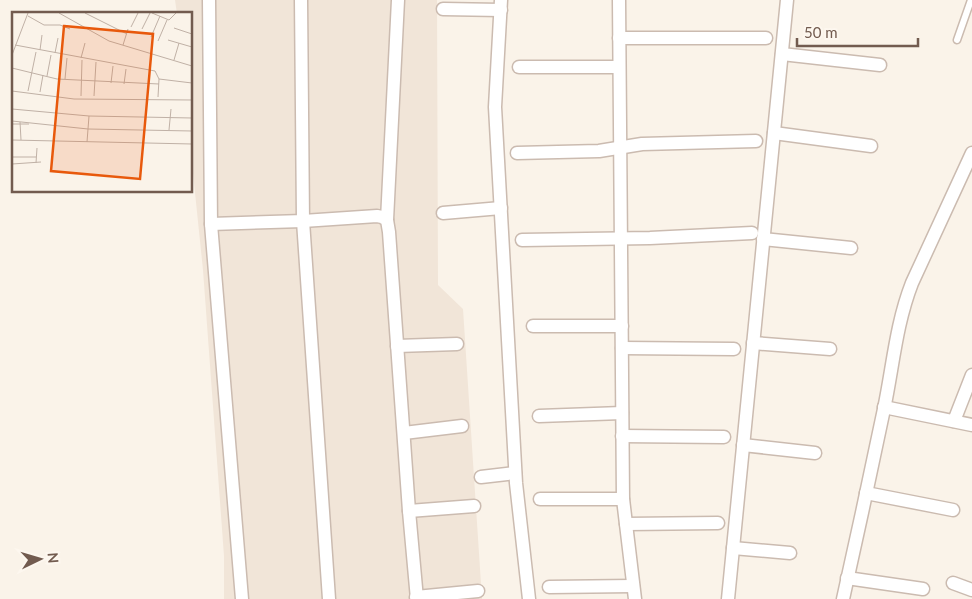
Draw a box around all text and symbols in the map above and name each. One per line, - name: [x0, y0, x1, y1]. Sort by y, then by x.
- inset map: [12, 12, 192, 192]
- scale bar: [797, 15, 918, 47]
- text: 50 m: [804, 23, 838, 41]
- north arrow: [15, 534, 65, 584]
- text: N: [45, 552, 62, 564]

